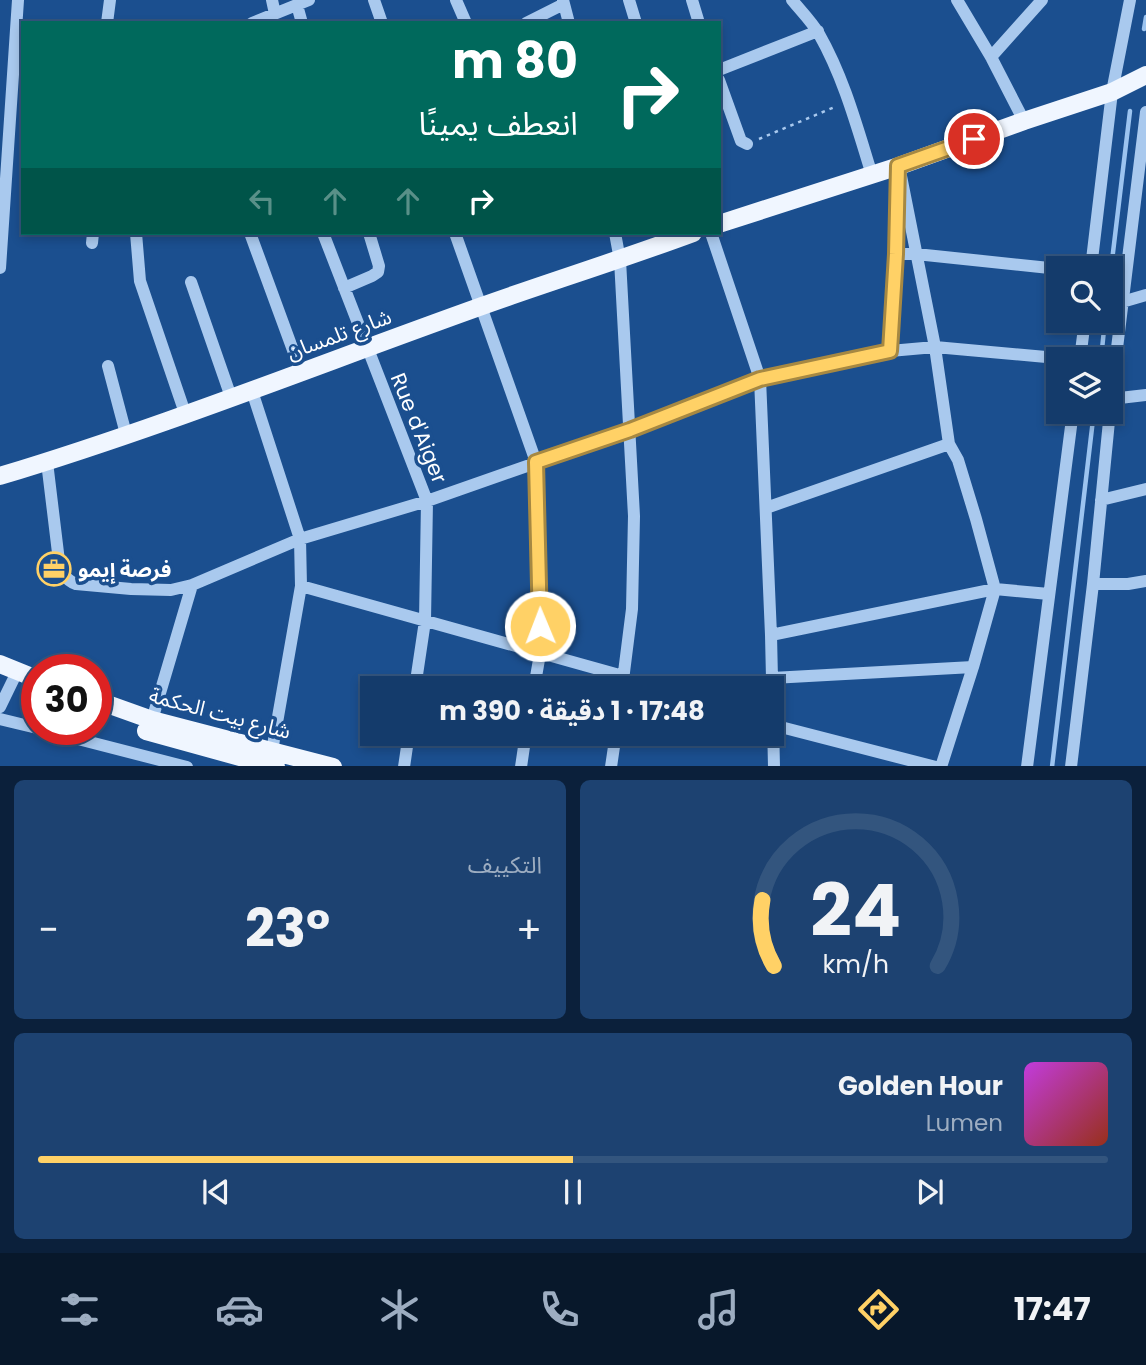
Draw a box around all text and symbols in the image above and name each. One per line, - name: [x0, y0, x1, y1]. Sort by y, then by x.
- text: 80 m: [452, 27, 578, 95]
- icon: right: [602, 49, 693, 140]
- text: انعطف يمينًا: [418, 101, 578, 146]
- pin: [944, 109, 1004, 169]
- icon: arrive: [955, 120, 993, 158]
- icon: left: [243, 182, 281, 220]
- icon: ahead: [316, 182, 354, 220]
- icon: ahead: [389, 182, 427, 220]
- icon: right: [462, 182, 500, 220]
- map controls: [1046, 256, 1123, 424]
- button: search: [1046, 256, 1123, 333]
- street label: شارع تلمسان: [283, 302, 396, 367]
- button: layers: [1046, 347, 1123, 424]
- street label: Rue d'Aiger: [384, 368, 454, 488]
- office icon: فرصة إيمو: [35, 550, 73, 588]
- place label: فرصة إيمو: [78, 555, 171, 584]
- position arrow: [503, 589, 577, 663]
- speed limit sign: 30: [21, 654, 112, 745]
- street label: شارع بيت الحكمة: [146, 680, 294, 747]
- text: 17:48 · 1 دقيقة · 390 m: [439, 693, 705, 729]
- text: التكييف: [468, 849, 542, 881]
- text: 24: [811, 860, 901, 961]
- text: 23°: [245, 892, 330, 965]
- text: −: [38, 903, 59, 956]
- text: +: [516, 903, 542, 956]
- text: km/h: [823, 946, 889, 981]
- text: Golden Hour: [838, 1068, 1003, 1104]
- text: Lumen: [926, 1107, 1003, 1139]
- icon: previous: [197, 1173, 235, 1211]
- icon: pause: [554, 1173, 592, 1211]
- icon: next: [911, 1173, 949, 1211]
- icon: filters: [55, 1285, 104, 1334]
- icon: car: [215, 1285, 264, 1334]
- icon: climate: [375, 1285, 424, 1334]
- icon: phone: [535, 1285, 584, 1334]
- icon: music: [694, 1285, 743, 1334]
- icon: directions: [854, 1285, 903, 1334]
- text: 17:47: [1014, 1286, 1091, 1331]

